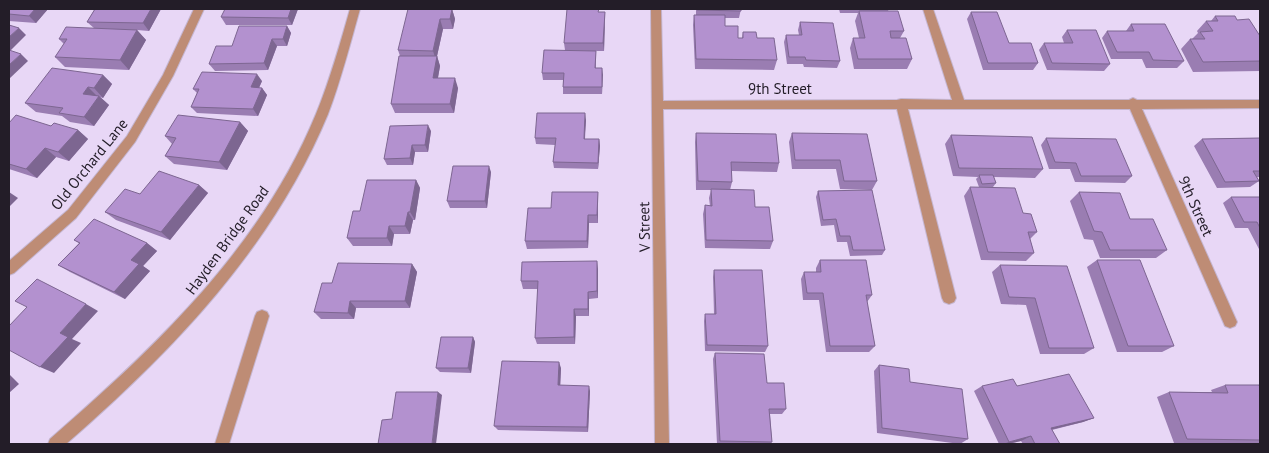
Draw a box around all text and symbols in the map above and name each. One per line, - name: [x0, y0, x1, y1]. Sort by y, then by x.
- street label: 9th Street: [748, 79, 812, 98]
- street label: Old Orchard Lane: [46, 114, 132, 214]
- street label: 9th Street: [1174, 173, 1218, 239]
- street label: Hayden Bridge Road: [181, 182, 273, 298]
- street label: V Street: [634, 202, 654, 253]

